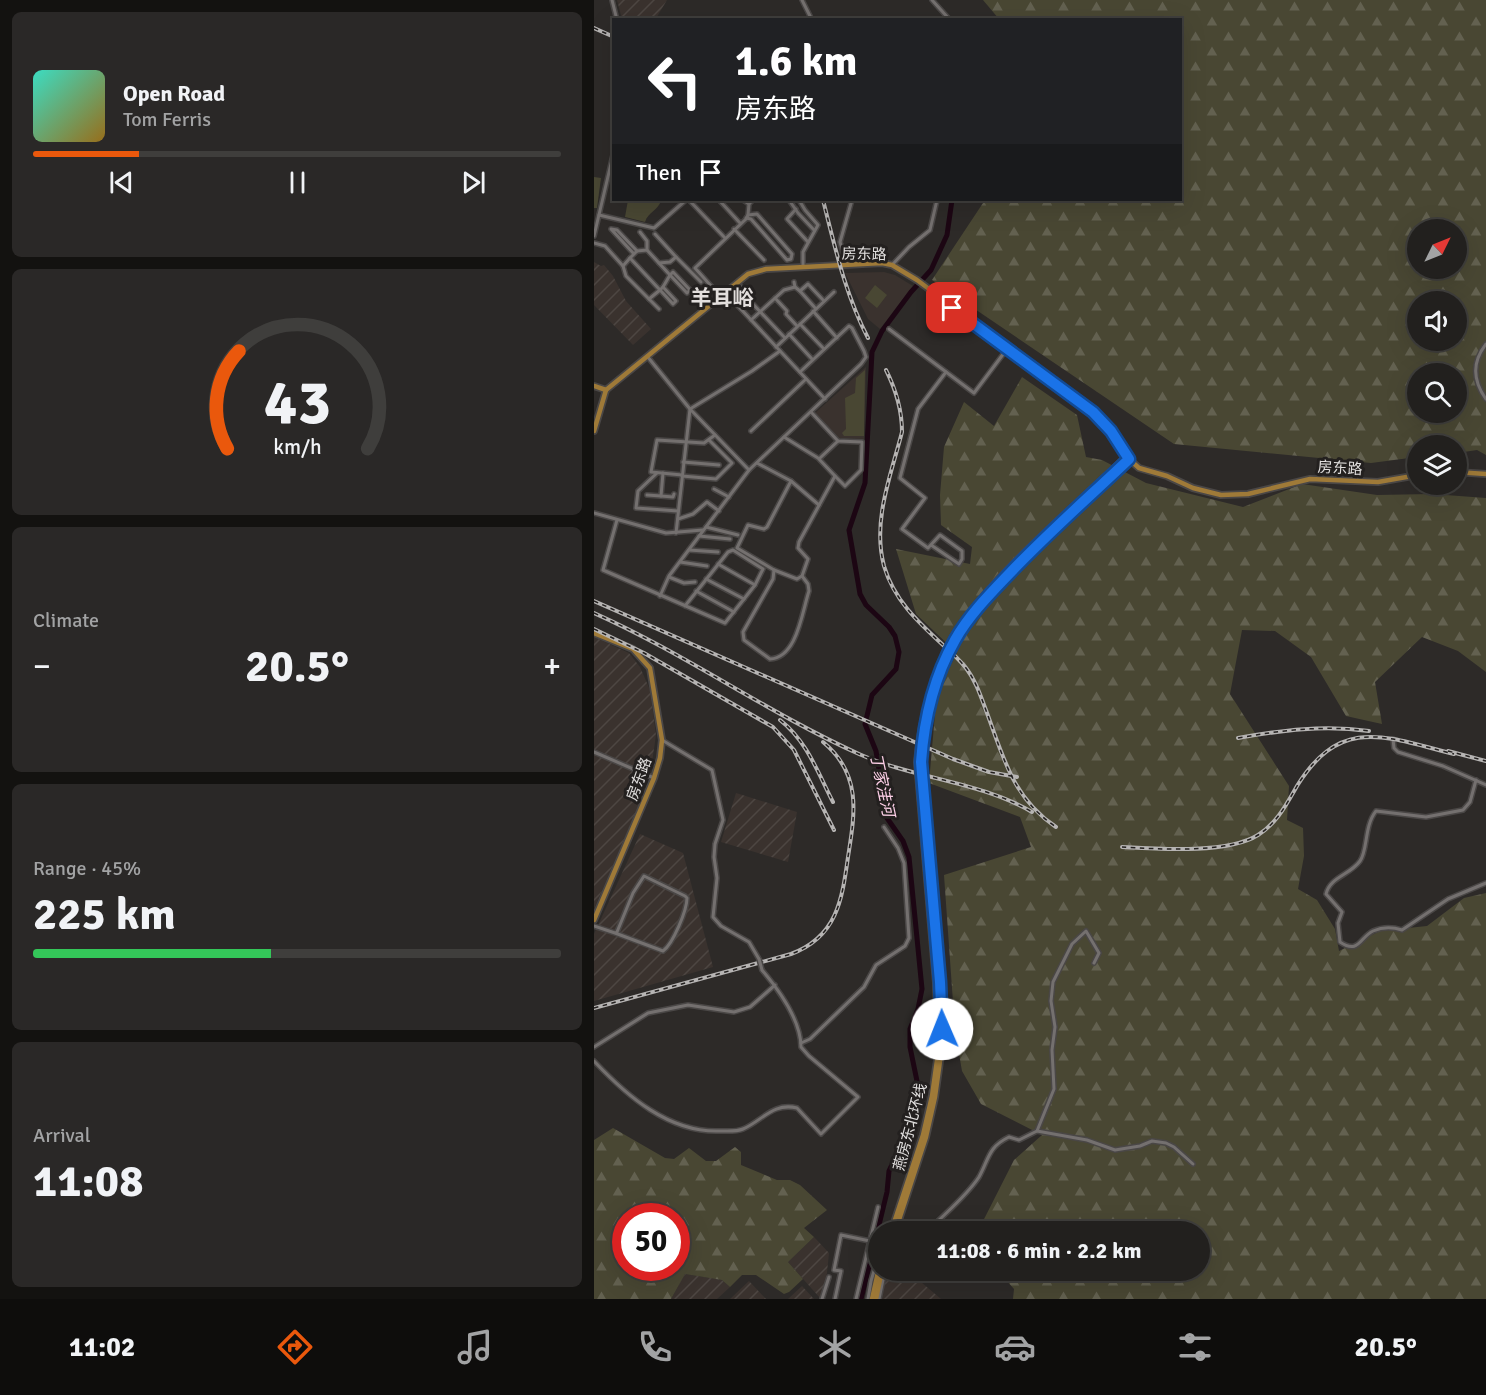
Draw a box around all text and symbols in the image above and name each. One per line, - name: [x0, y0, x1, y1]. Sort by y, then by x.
- text: 1.6 km: [735, 36, 858, 87]
- icon: left: [636, 42, 714, 120]
- text: Open Road: [123, 80, 225, 107]
- text: 房东路: [735, 93, 816, 126]
- text: Tom Ferris: [123, 107, 211, 132]
- icon: arrive: [694, 156, 727, 189]
- text: Then: [636, 159, 682, 186]
- icon: previous: [105, 166, 138, 199]
- icon: pause: [281, 166, 314, 199]
- icon: next: [457, 166, 490, 199]
- north arrow: [1407, 219, 1467, 279]
- map controls: [1407, 219, 1467, 495]
- street label: 房东路: [841, 245, 887, 263]
- pin: [926, 282, 977, 333]
- district label: 羊耳峪: [691, 285, 754, 311]
- icon: arrive: [935, 291, 968, 324]
- button: sound: [1407, 291, 1467, 351]
- button: search: [1407, 363, 1467, 423]
- text: 43: [263, 364, 331, 441]
- text: km/h: [273, 435, 321, 461]
- button: layers: [1407, 435, 1467, 495]
- street label: 房东路: [1317, 458, 1363, 478]
- text: Climate: [33, 608, 99, 633]
- text: 20.5°: [245, 639, 349, 694]
- text: −: [33, 646, 51, 687]
- text: +: [543, 646, 561, 687]
- water label: 丁家洼河: [866, 752, 899, 821]
- street label: 房东路: [623, 755, 655, 803]
- text: Range · 45%: [33, 856, 141, 881]
- text: 225 km: [33, 887, 176, 942]
- position arrow: [910, 997, 974, 1061]
- street label: 燕房东北环线: [890, 1081, 930, 1173]
- text: Arrival: [33, 1123, 91, 1148]
- text: 11:08: [33, 1154, 143, 1209]
- speed limit sign: 50: [612, 1203, 690, 1281]
- text: 11:08 · 6 min · 2.2 km: [936, 1237, 1142, 1264]
- icon: directions: [274, 1326, 316, 1368]
- icon: music: [454, 1326, 496, 1368]
- icon: phone: [634, 1326, 676, 1368]
- icon: climate: [814, 1326, 856, 1368]
- icon: car: [994, 1326, 1036, 1368]
- icon: filters: [1174, 1326, 1216, 1368]
- text: 11:02: [69, 1331, 135, 1364]
- text: 20.5°: [1355, 1331, 1417, 1364]

